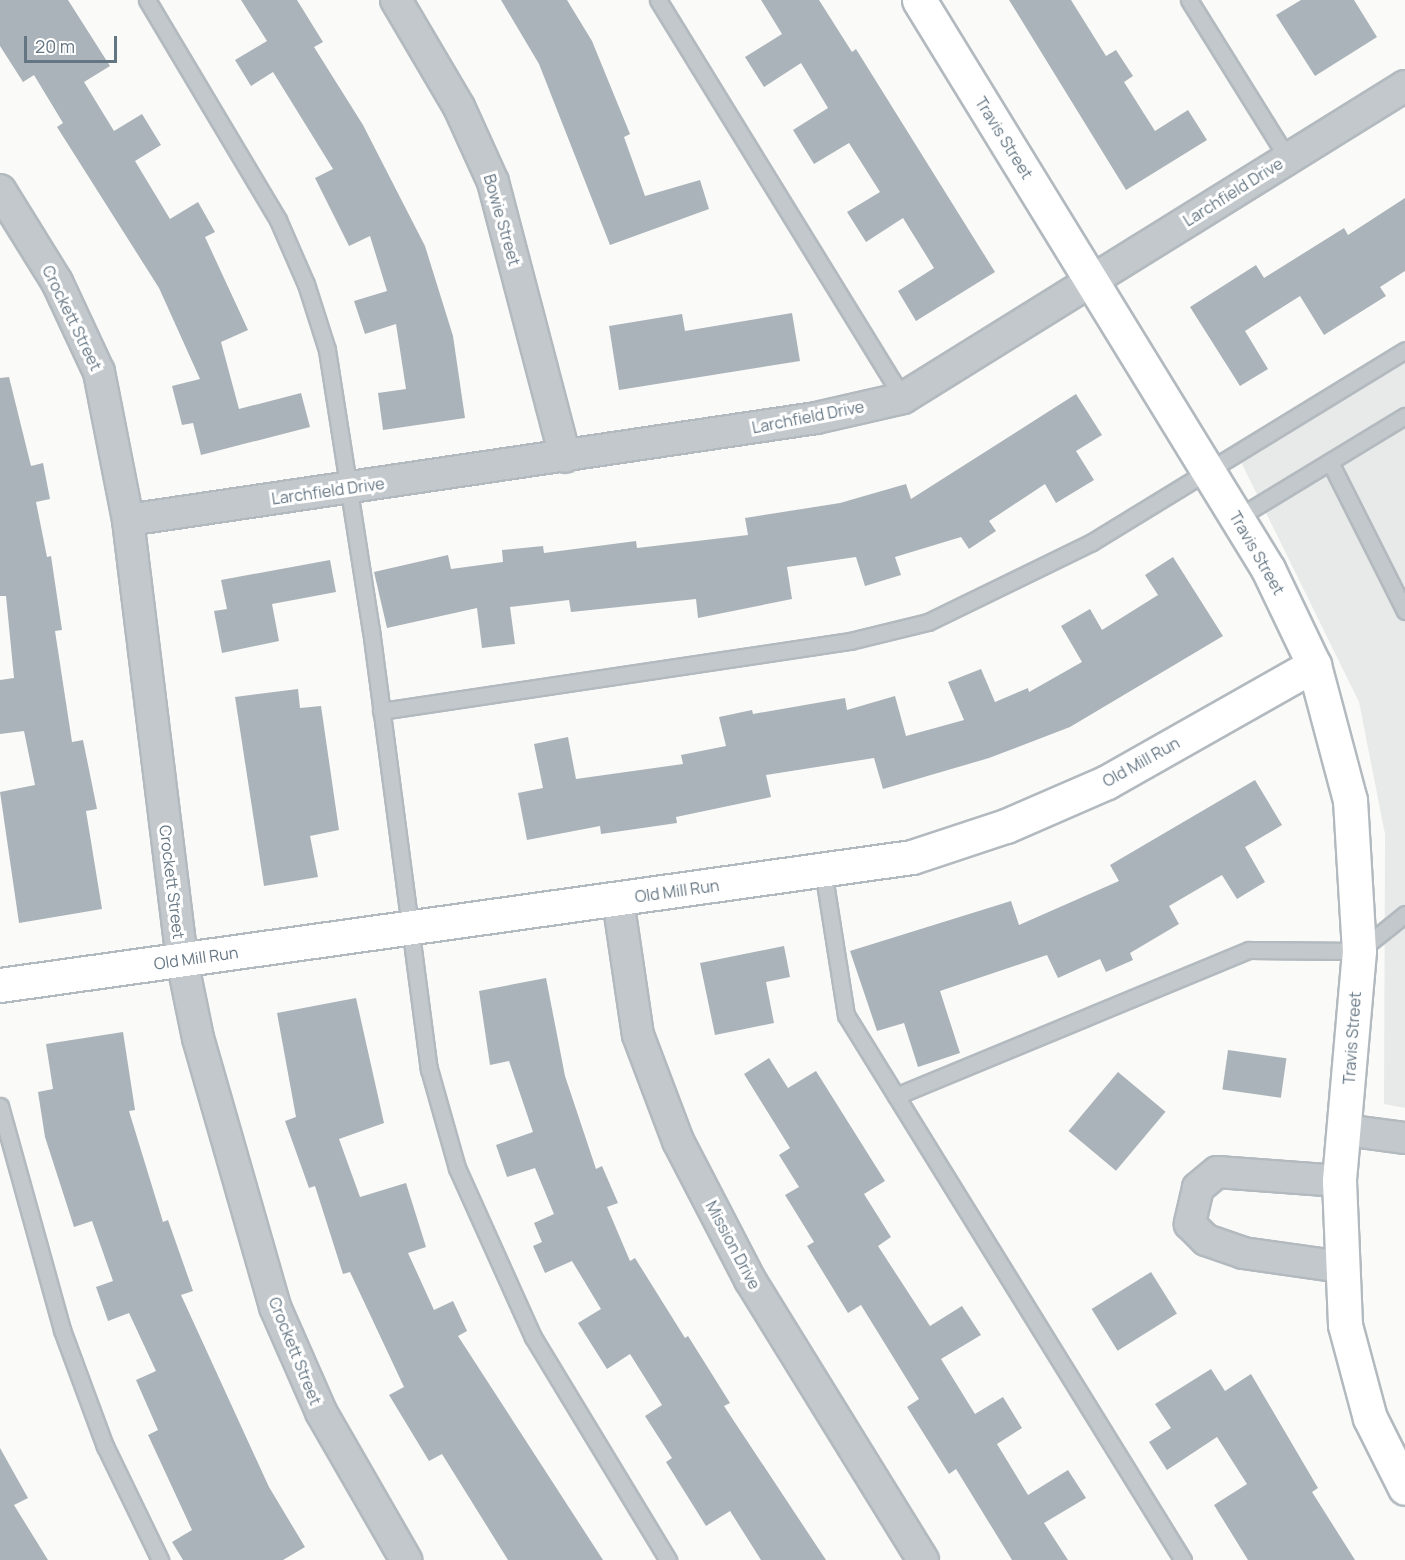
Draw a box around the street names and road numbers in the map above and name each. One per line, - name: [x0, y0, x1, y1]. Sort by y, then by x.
- street label: Travis Street: [971, 93, 1037, 183]
- street label: Larchfield Drive: [1180, 154, 1286, 230]
- street label: Bowie Street: [480, 172, 524, 268]
- street label: Crockett Street: [38, 262, 106, 374]
- street label: Larchfield Drive: [750, 397, 866, 437]
- street label: Larchfield Drive: [270, 474, 386, 508]
- street label: Travis Street: [1225, 508, 1289, 598]
- street label: Old Mill Run: [1099, 733, 1183, 791]
- street label: Crockett Street: [155, 824, 189, 940]
- street label: Old Mill Run: [634, 876, 720, 906]
- street label: Old Mill Run: [153, 943, 239, 973]
- street label: Travis Street: [1339, 991, 1365, 1085]
- street label: Mission Drive: [702, 1198, 764, 1292]
- street label: Crockett Street: [265, 1294, 325, 1408]

